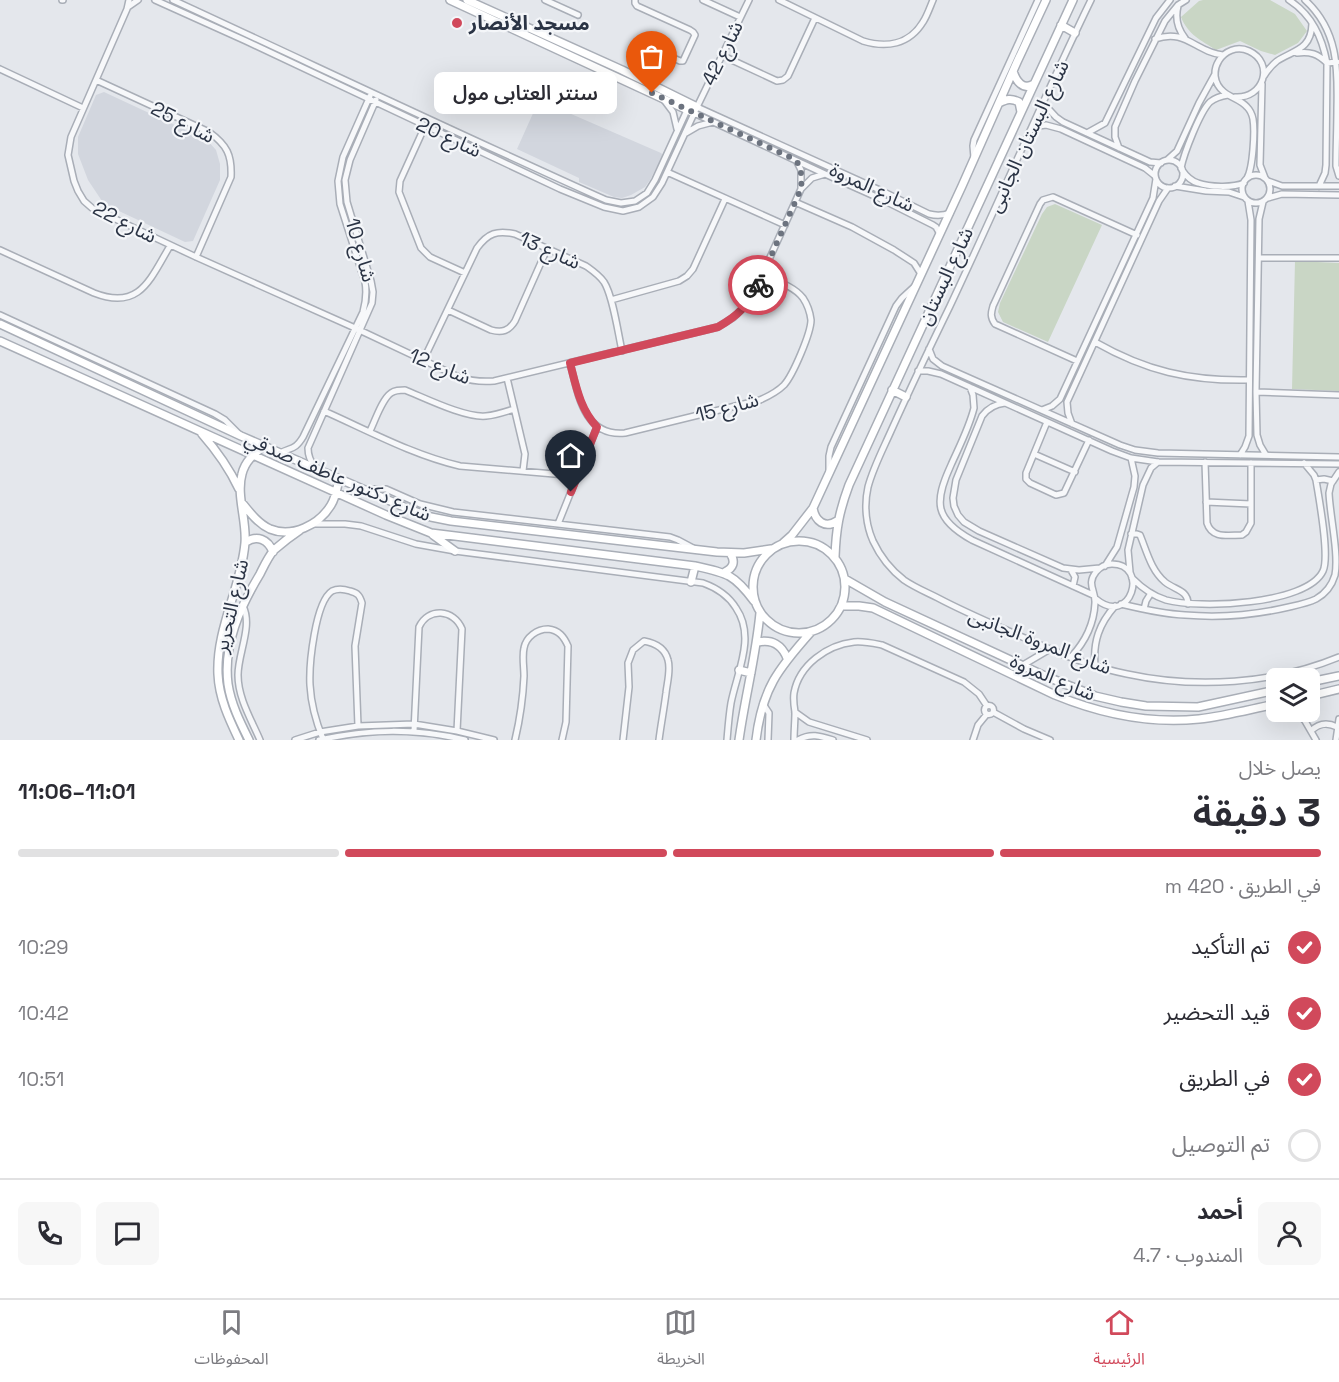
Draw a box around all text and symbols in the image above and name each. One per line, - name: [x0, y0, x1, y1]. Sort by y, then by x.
- place label: مسجد الأنصار: [468, 10, 590, 36]
- marker: مسجد الأنصار: [450, 16, 464, 30]
- street label: شارع 42: [695, 16, 751, 90]
- pin: [626, 31, 677, 93]
- icon: bag: [635, 40, 668, 73]
- street label: شارع البستان الجانبى: [981, 55, 1077, 217]
- callout: سنتر العتابى مول: [433, 72, 616, 114]
- text: سنتر العتابى مول: [453, 80, 598, 106]
- street label: شارع 25: [146, 95, 219, 151]
- street label: شارع 20: [411, 111, 486, 165]
- street label: شارع المروة: [825, 156, 919, 220]
- street label: شارع 22: [88, 195, 161, 251]
- street label: شارع 10: [338, 215, 382, 286]
- street label: شارع البستان: [911, 223, 981, 330]
- street label: شارع 13: [514, 225, 585, 277]
- courier: [728, 255, 788, 315]
- icon: bike: [742, 269, 775, 302]
- street label: شارع 12: [404, 342, 475, 392]
- street label: شارع 15: [692, 386, 762, 430]
- street label: شارع دكتور عاطف صدقي: [240, 425, 435, 530]
- pin: [545, 430, 596, 492]
- icon: home: [554, 439, 587, 472]
- street label: شارع التحرير: [207, 557, 256, 657]
- street label: شارع المروة الجانبى: [965, 603, 1115, 679]
- street label: شارع المروة: [1007, 648, 1099, 706]
- map controls: [1266, 668, 1320, 722]
- button: layers: [1266, 668, 1320, 722]
- text: يصل خلال: [1239, 755, 1321, 781]
- text: 11:01–11:06: [18, 777, 136, 805]
- text: 3 دقيقة: [1193, 788, 1321, 837]
- text: في الطريق · 420 m: [1165, 873, 1321, 899]
- icon: check: [1288, 931, 1321, 964]
- text: تم التأكيد: [1191, 932, 1270, 960]
- text: 10:29: [18, 934, 69, 960]
- icon: check: [1288, 997, 1321, 1030]
- text: قيد التحضير: [1164, 998, 1270, 1026]
- text: 10:42: [18, 1000, 69, 1026]
- icon: check: [1288, 1063, 1321, 1096]
- text: في الطريق: [1179, 1064, 1270, 1092]
- text: 10:51: [18, 1066, 64, 1092]
- text: تم التوصيل: [1172, 1130, 1270, 1158]
- text: أحمد: [1197, 1197, 1243, 1225]
- button: phone: [18, 1202, 81, 1265]
- button: chat: [96, 1202, 159, 1265]
- button: person: [1258, 1202, 1321, 1265]
- text: المندوب · 4.7: [1133, 1242, 1243, 1268]
- tab: المحفوظات: [194, 1306, 269, 1376]
- tab: الخريطة: [657, 1306, 705, 1376]
- tab: الرئيسية: [1093, 1306, 1145, 1376]

